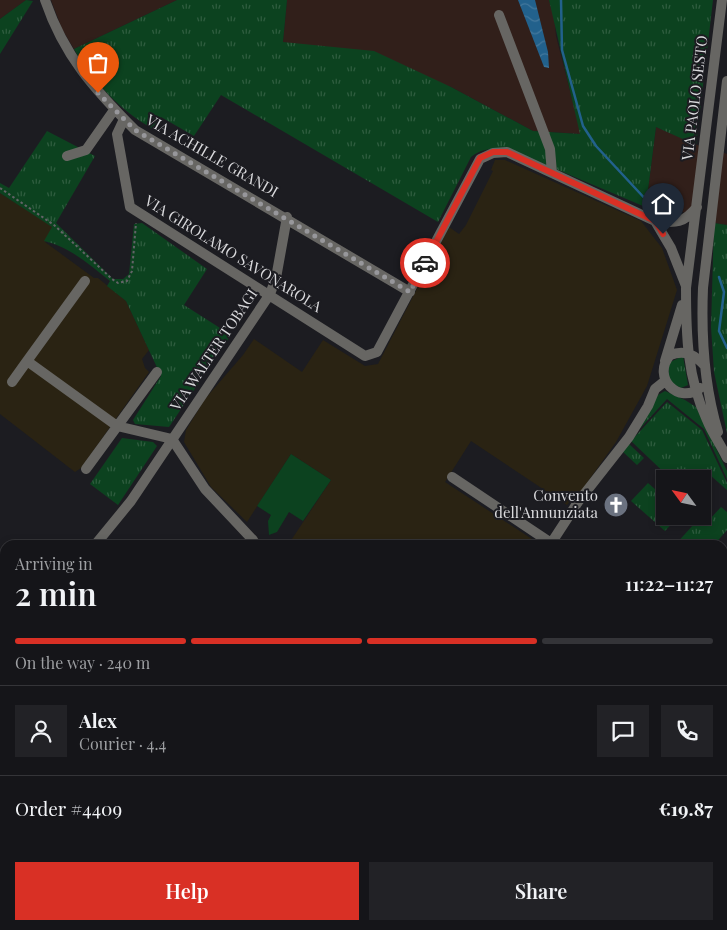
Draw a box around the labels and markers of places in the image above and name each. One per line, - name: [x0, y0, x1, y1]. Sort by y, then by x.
- pin: [77, 42, 119, 93]
- pin: [642, 183, 684, 234]
- place label: Convento dell'Annunziata: [494, 485, 599, 522]
- church icon: Convento dell'Annunziata: [603, 492, 629, 518]

